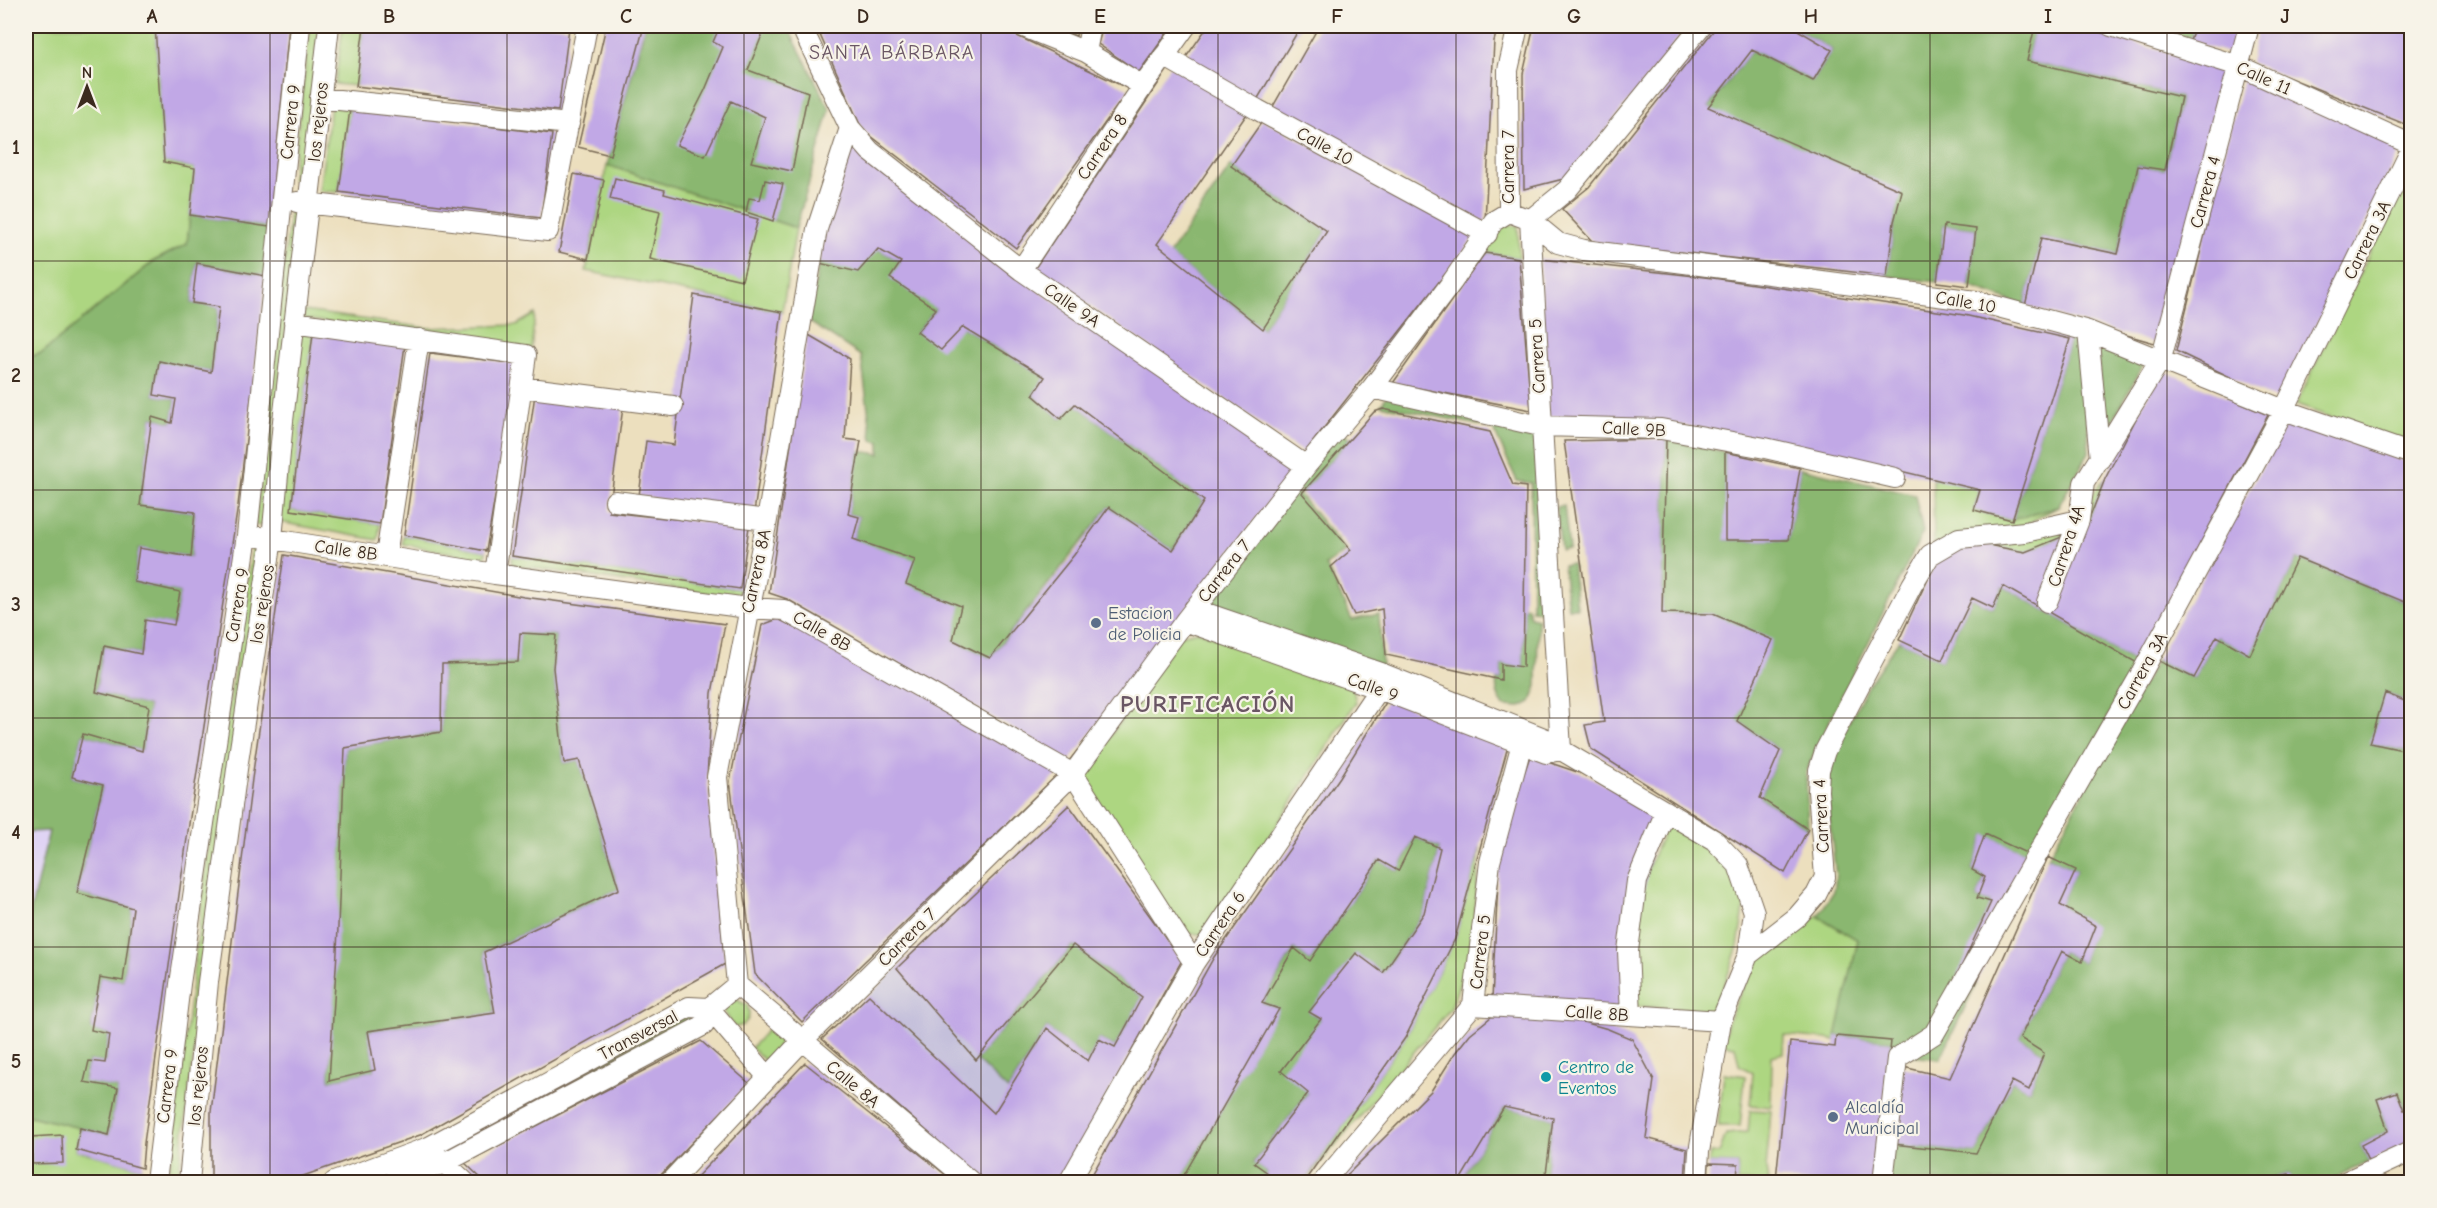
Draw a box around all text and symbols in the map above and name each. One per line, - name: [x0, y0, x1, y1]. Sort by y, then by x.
- text: A: [146, 5, 158, 28]
- text: B: [383, 5, 395, 28]
- text: C: [620, 5, 632, 28]
- text: D: [857, 5, 869, 28]
- text: E: [1094, 5, 1106, 28]
- text: F: [1331, 5, 1343, 28]
- text: G: [1567, 5, 1581, 28]
- text: H: [1804, 5, 1818, 28]
- text: I: [2044, 5, 2052, 28]
- text: J: [2280, 5, 2290, 28]
- district label: SANTA BÁRBARA: [809, 40, 975, 64]
- north arrow: [57, 57, 117, 117]
- street label: Calle 11: [2233, 57, 2294, 100]
- text: N: [82, 64, 92, 82]
- street label: los rejeros: [304, 81, 333, 163]
- street label: Carrera 9: [276, 84, 305, 160]
- street label: Carrera 8: [1073, 110, 1132, 184]
- street label: Calle 10: [1293, 122, 1357, 170]
- street label: Carrera 7: [1498, 130, 1519, 204]
- text: 1: [12, 136, 20, 159]
- street label: Carrera 4: [2186, 154, 2225, 231]
- street label: Carrera 3A: [2339, 197, 2396, 283]
- street label: Calle 9A: [1040, 279, 1104, 332]
- street label: Calle 10: [1934, 287, 1998, 318]
- street label: Carrera 5: [1525, 318, 1550, 394]
- text: 2: [11, 364, 21, 387]
- street label: Calle 9B: [1601, 417, 1666, 442]
- street label: Carrera 4A: [2043, 503, 2090, 590]
- street label: Carrera 8A: [737, 527, 776, 615]
- street label: Carrera 7: [1193, 535, 1256, 607]
- street label: Calle 8B: [313, 536, 379, 565]
- street label: los rejeros: [246, 563, 279, 645]
- street label: Carrera 9: [221, 566, 254, 644]
- text: 3: [11, 593, 21, 616]
- place label: Estacion de Policia: [1108, 603, 1182, 645]
- street label: Calle 8B: [789, 606, 855, 656]
- marker: Estacion de Policia: [1089, 616, 1103, 630]
- street label: Carrera 3A: [2113, 629, 2172, 713]
- street label: Calle 9: [1344, 669, 1401, 706]
- district label: PURIFICACIÓN: [1120, 690, 1296, 718]
- street label: Carrera 4: [1809, 778, 1834, 854]
- text: 4: [11, 821, 21, 844]
- street label: Carrera 6: [1191, 887, 1250, 961]
- street label: Carrera 7: [874, 903, 941, 971]
- street label: Carrera 5: [1465, 913, 1495, 991]
- street label: Calle 8B: [1564, 1001, 1629, 1026]
- street label: Transversal: [595, 1006, 682, 1065]
- street label: los rejeros: [184, 1045, 213, 1127]
- street label: Carrera 9: [153, 1048, 182, 1125]
- text: 5: [11, 1050, 21, 1073]
- street label: Calle 8A: [822, 1056, 884, 1113]
- place label: Centro de Eventos: [1558, 1057, 1634, 1099]
- marker: Centro de Eventos: [1539, 1070, 1553, 1084]
- place label: Alcaldía Municipal: [1845, 1097, 1919, 1139]
- marker: Alcaldía Municipal: [1826, 1110, 1840, 1124]

